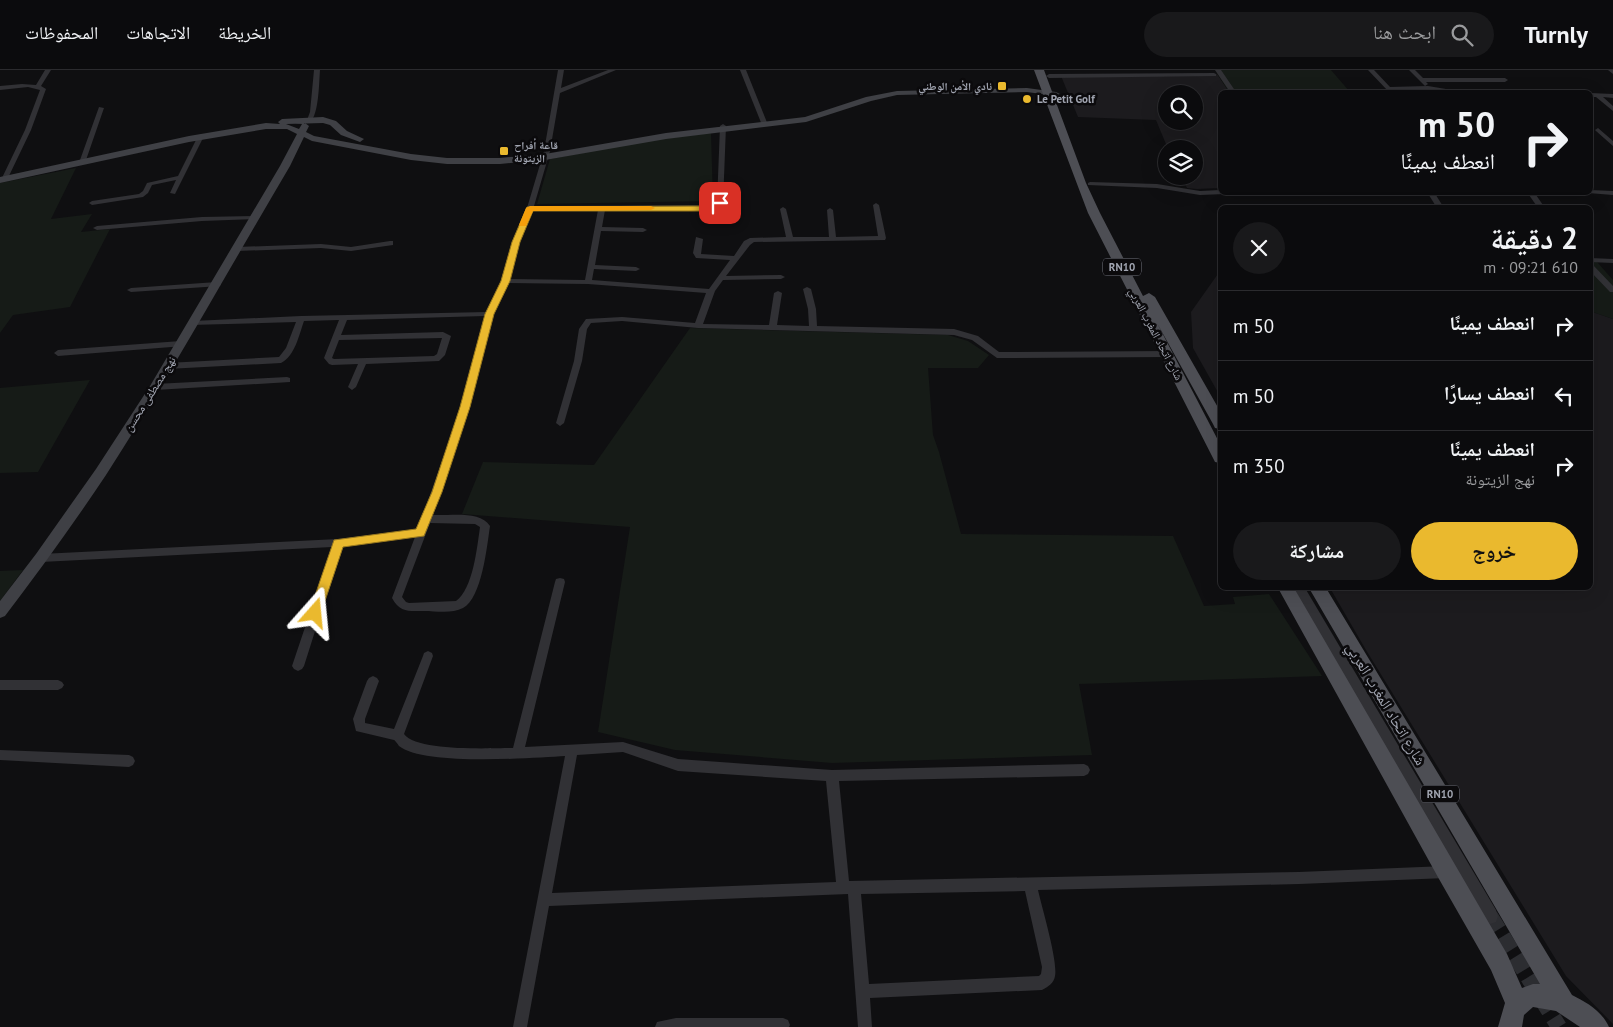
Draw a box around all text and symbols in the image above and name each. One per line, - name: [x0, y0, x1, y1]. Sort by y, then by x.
- search box: [1144, 12, 1494, 57]
- text: Turnly: [1524, 19, 1588, 50]
- text: ابحث هنا: [1373, 20, 1436, 44]
- text: المحفوظات: [25, 21, 98, 44]
- text: الاتجاهات: [126, 21, 190, 44]
- text: الخريطة: [218, 21, 271, 44]
- icon: search: [1448, 21, 1476, 49]
- place label: نادي الأمن الوطني: [918, 79, 992, 95]
- marker: نادي الأمن الوطني: [996, 80, 1008, 92]
- map controls: [1158, 85, 1203, 185]
- button: search: [1158, 85, 1203, 130]
- place label: Le Petit Golf: [1037, 92, 1096, 106]
- marker: Le Petit Golf: [1021, 93, 1033, 105]
- text: 50 m: [1418, 101, 1495, 147]
- icon: right: [1513, 110, 1578, 175]
- place label: قاعة أفراح الزيتونة: [514, 138, 558, 165]
- button: layers: [1158, 140, 1203, 185]
- marker: قاعة أفراح الزيتونة: [498, 145, 510, 157]
- text: انعطف يمينًا: [1400, 147, 1495, 175]
- pin: [699, 182, 741, 224]
- icon: arrive: [706, 189, 734, 217]
- text: 2 دقيقة: [1490, 218, 1578, 257]
- button: close: [1233, 222, 1285, 274]
- text: 610 m · 09:21: [1483, 257, 1578, 277]
- road number: RN10: [1103, 258, 1141, 276]
- street label: شارع اتحاد المغرب العربي: [1124, 286, 1186, 383]
- text: انعطف يمينًا: [1450, 311, 1535, 335]
- icon: right: [1550, 312, 1578, 340]
- text: 50 m: [1233, 314, 1274, 338]
- street label: نهج مصطفى محسن: [120, 353, 179, 434]
- text: انعطف يسارًا: [1444, 381, 1535, 405]
- icon: left: [1550, 382, 1578, 410]
- text: 50 m: [1233, 384, 1274, 408]
- text: انعطف يمينًا: [1450, 437, 1535, 461]
- icon: right: [1550, 452, 1578, 480]
- text: 350 m: [1233, 454, 1285, 478]
- text: نهج الزيتونة: [1466, 469, 1535, 489]
- button: مشاركة: [1233, 522, 1401, 580]
- button: خروج: [1411, 522, 1578, 580]
- position arrow: [288, 586, 340, 638]
- street label: شارع اتحاد المغرب العربي: [1340, 639, 1431, 770]
- road number: RN10: [1421, 786, 1459, 802]

